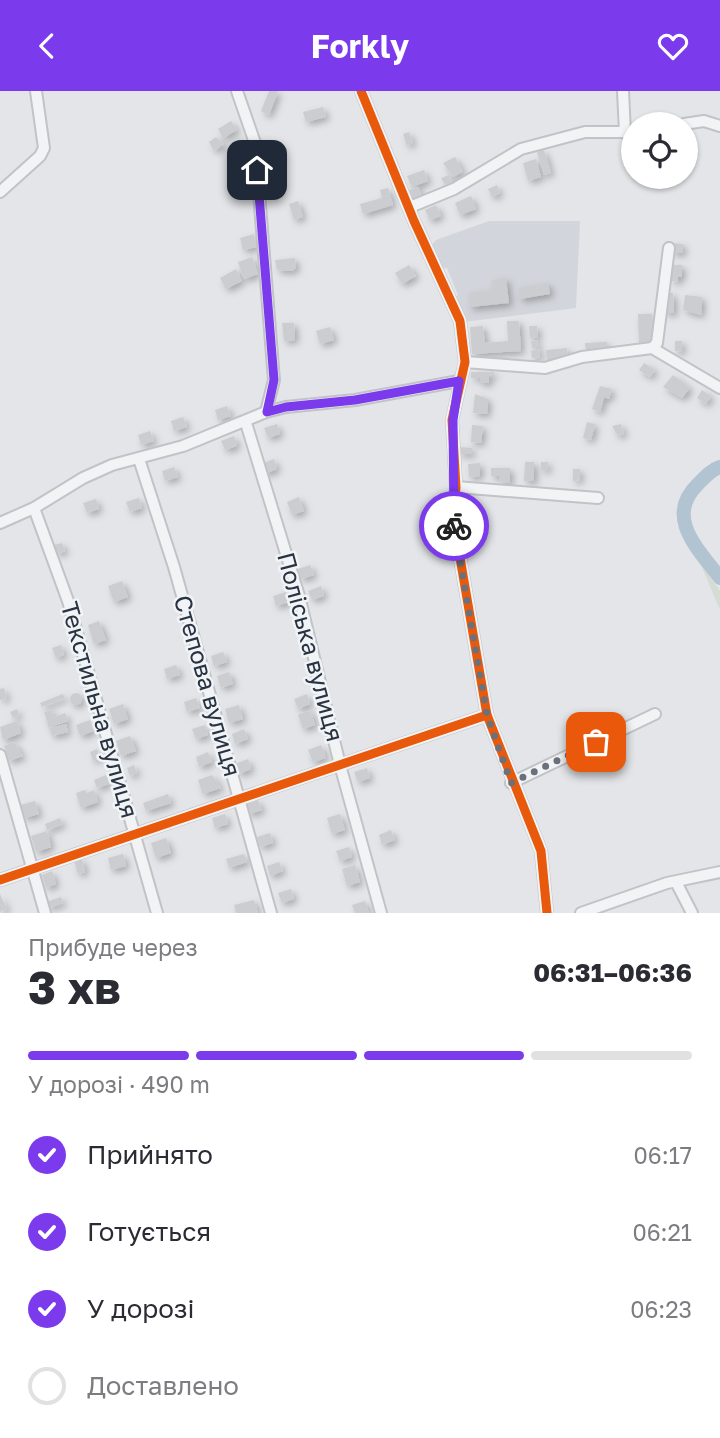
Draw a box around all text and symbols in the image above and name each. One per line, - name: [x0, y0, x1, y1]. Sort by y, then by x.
- icon: back: [28, 27, 66, 65]
- text: Forkly: [311, 27, 409, 65]
- icon: heart: [654, 27, 692, 65]
- map controls: [621, 112, 698, 189]
- button: locate: [621, 112, 698, 189]
- pin: [227, 140, 287, 200]
- icon: home: [238, 151, 276, 189]
- courier: [419, 491, 489, 561]
- icon: bike: [435, 507, 473, 545]
- street label: Поліська вулиця: [272, 549, 351, 745]
- street label: Степова вулиця: [169, 592, 248, 780]
- street label: Текстильна вулиця: [56, 598, 145, 821]
- pin: [566, 712, 626, 772]
- icon: bag: [577, 723, 615, 761]
- text: Прибуде через: [28, 933, 198, 961]
- text: 06:31–06:36: [533, 957, 692, 988]
- text: 3 хв: [28, 959, 121, 1014]
- text: У дорозі · 490 m: [28, 1070, 210, 1098]
- icon: check: [28, 1136, 66, 1174]
- text: Прийнято: [87, 1139, 213, 1170]
- text: 06:17: [634, 1141, 692, 1169]
- icon: check: [28, 1213, 66, 1251]
- text: Готується: [87, 1216, 211, 1247]
- text: 06:21: [632, 1218, 692, 1246]
- icon: check: [28, 1290, 66, 1328]
- text: У дорозі: [87, 1293, 194, 1324]
- text: 06:23: [630, 1295, 692, 1323]
- text: Доставлено: [87, 1370, 239, 1401]

